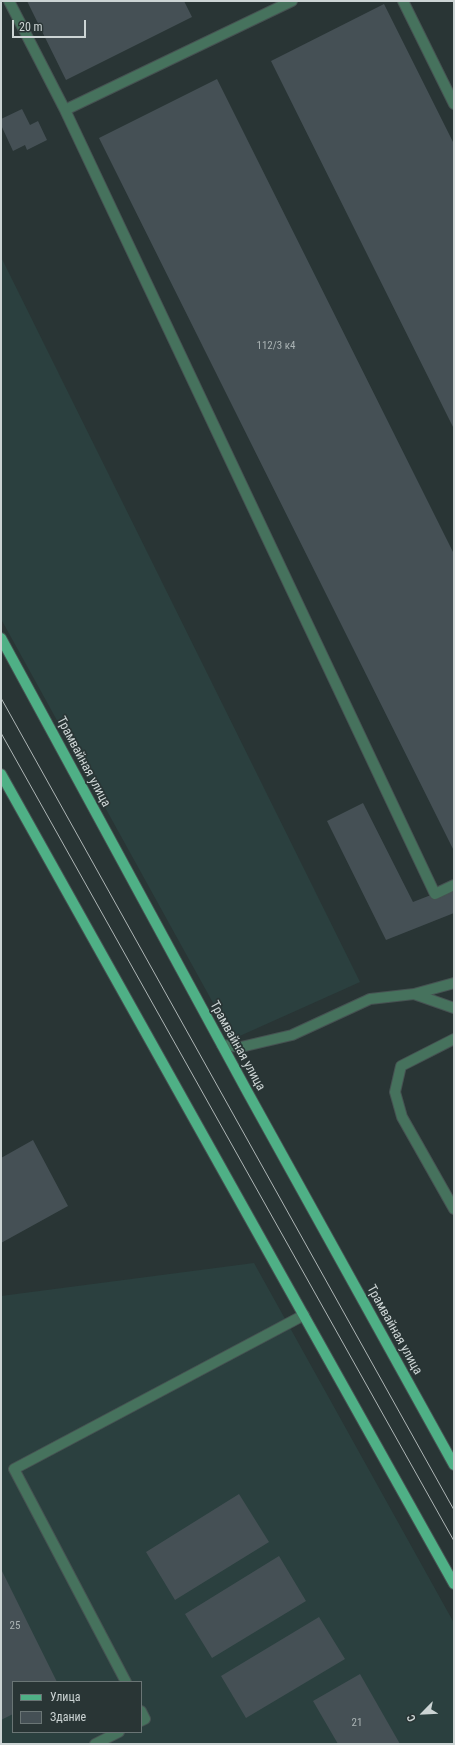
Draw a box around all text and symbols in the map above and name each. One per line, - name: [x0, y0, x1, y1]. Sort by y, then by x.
- scale bar: [14, 12, 88, 38]
- text: 20 m: [19, 20, 43, 34]
- house number: 112/3 к4: [256, 339, 296, 353]
- street label: Трамвайная улица: [53, 714, 113, 810]
- street label: Трамвайная улица: [206, 998, 268, 1094]
- street label: Трамвайная улица: [363, 1282, 425, 1378]
- house number: 25: [10, 1619, 20, 1633]
- legend: [12, 1681, 142, 1733]
- text: Улица: [50, 1690, 80, 1704]
- north arrow: [403, 1693, 443, 1733]
- text: Здание: [50, 1710, 86, 1724]
- text: С: [404, 1713, 419, 1724]
- house number: 21: [352, 1716, 362, 1730]

